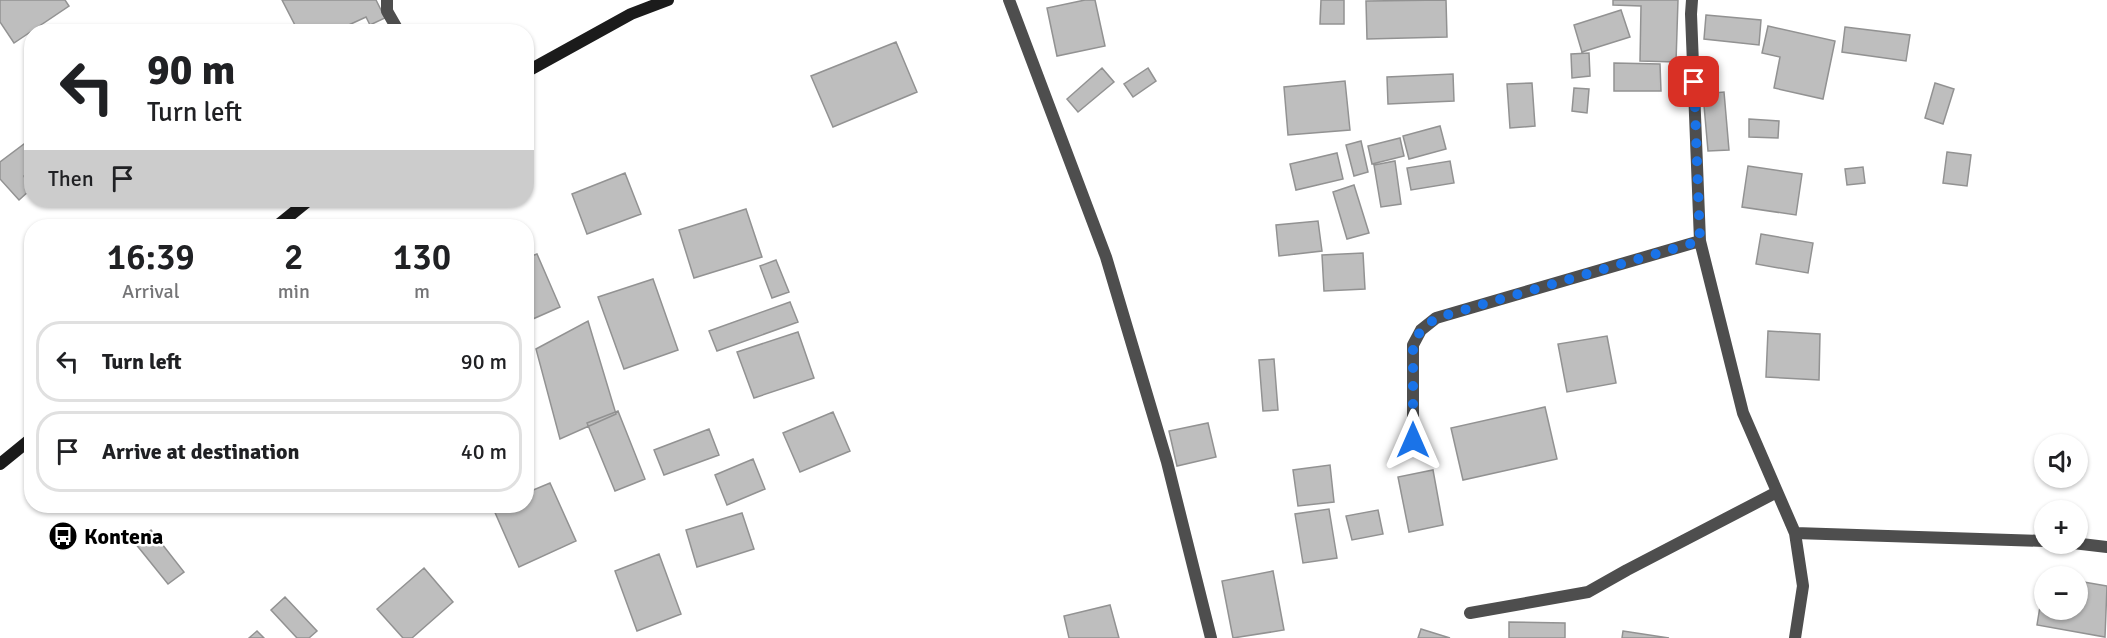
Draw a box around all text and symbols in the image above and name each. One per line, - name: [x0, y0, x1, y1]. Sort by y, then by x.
- text: 90 m: [147, 45, 236, 96]
- icon: left: [48, 48, 126, 126]
- pin: [1668, 56, 1719, 107]
- icon: arrive: [1677, 65, 1710, 98]
- text: Turn left: [147, 96, 242, 129]
- icon: arrive: [106, 162, 139, 195]
- text: Then: [48, 165, 94, 192]
- text: 16:39: [107, 235, 195, 280]
- text: 2: [284, 235, 304, 280]
- text: 130: [393, 235, 451, 280]
- text: Arrival: [122, 279, 180, 304]
- text: min: [278, 279, 310, 304]
- text: m: [414, 279, 430, 304]
- icon: left: [51, 345, 84, 378]
- text: Turn left: [102, 348, 182, 375]
- text: 90 m: [461, 348, 507, 375]
- position arrow: [1381, 408, 1445, 472]
- map controls: [2034, 434, 2088, 620]
- button: sound: [2034, 434, 2088, 488]
- icon: arrive: [51, 435, 84, 468]
- text: Arrive at destination: [102, 438, 299, 465]
- text: 40 m: [461, 438, 507, 465]
- button: +: [2034, 500, 2088, 554]
- bus stop icon: Kontena: [47, 520, 79, 552]
- place label: Kontena: [84, 523, 163, 550]
- button: −: [2034, 566, 2088, 620]

